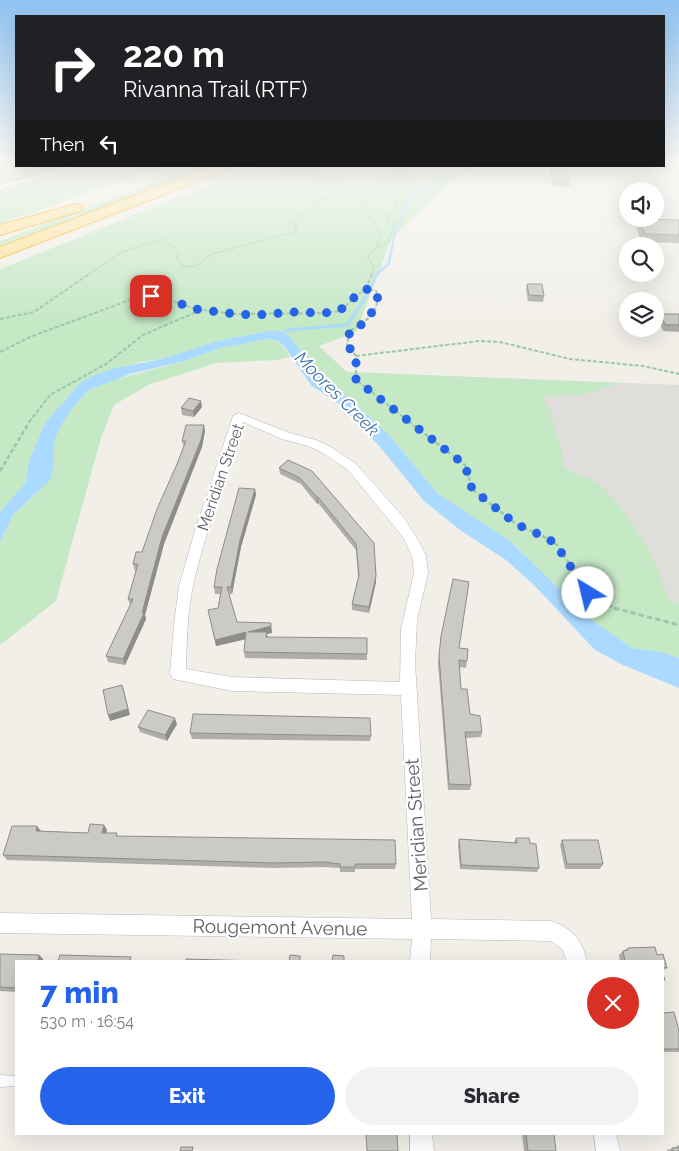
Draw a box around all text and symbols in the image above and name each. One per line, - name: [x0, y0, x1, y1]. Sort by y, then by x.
- text: 220 m: [123, 34, 225, 75]
- icon: right: [40, 35, 105, 100]
- text: Rivanna Trail (RTF): [123, 76, 307, 102]
- icon: left: [95, 130, 123, 158]
- text: Then: [40, 133, 85, 155]
- map controls: [619, 182, 664, 337]
- button: sound: [619, 182, 664, 227]
- button: search: [619, 237, 664, 282]
- pin: [130, 275, 172, 317]
- icon: arrive: [137, 282, 165, 310]
- button: layers: [619, 292, 664, 337]
- water label: Moores Creek: [291, 347, 384, 440]
- street label: Meridian Street: [193, 420, 248, 533]
- position arrow: [561, 566, 613, 618]
- street label: Meridian Street: [400, 757, 432, 892]
- street label: Rougemont Avenue: [193, 914, 367, 940]
- text: 7 min: [40, 975, 119, 1010]
- button: close: [587, 977, 639, 1029]
- text: 530 m · 16:54: [40, 1012, 134, 1031]
- button: Exit: [40, 1067, 335, 1125]
- button: Share: [345, 1067, 639, 1125]

